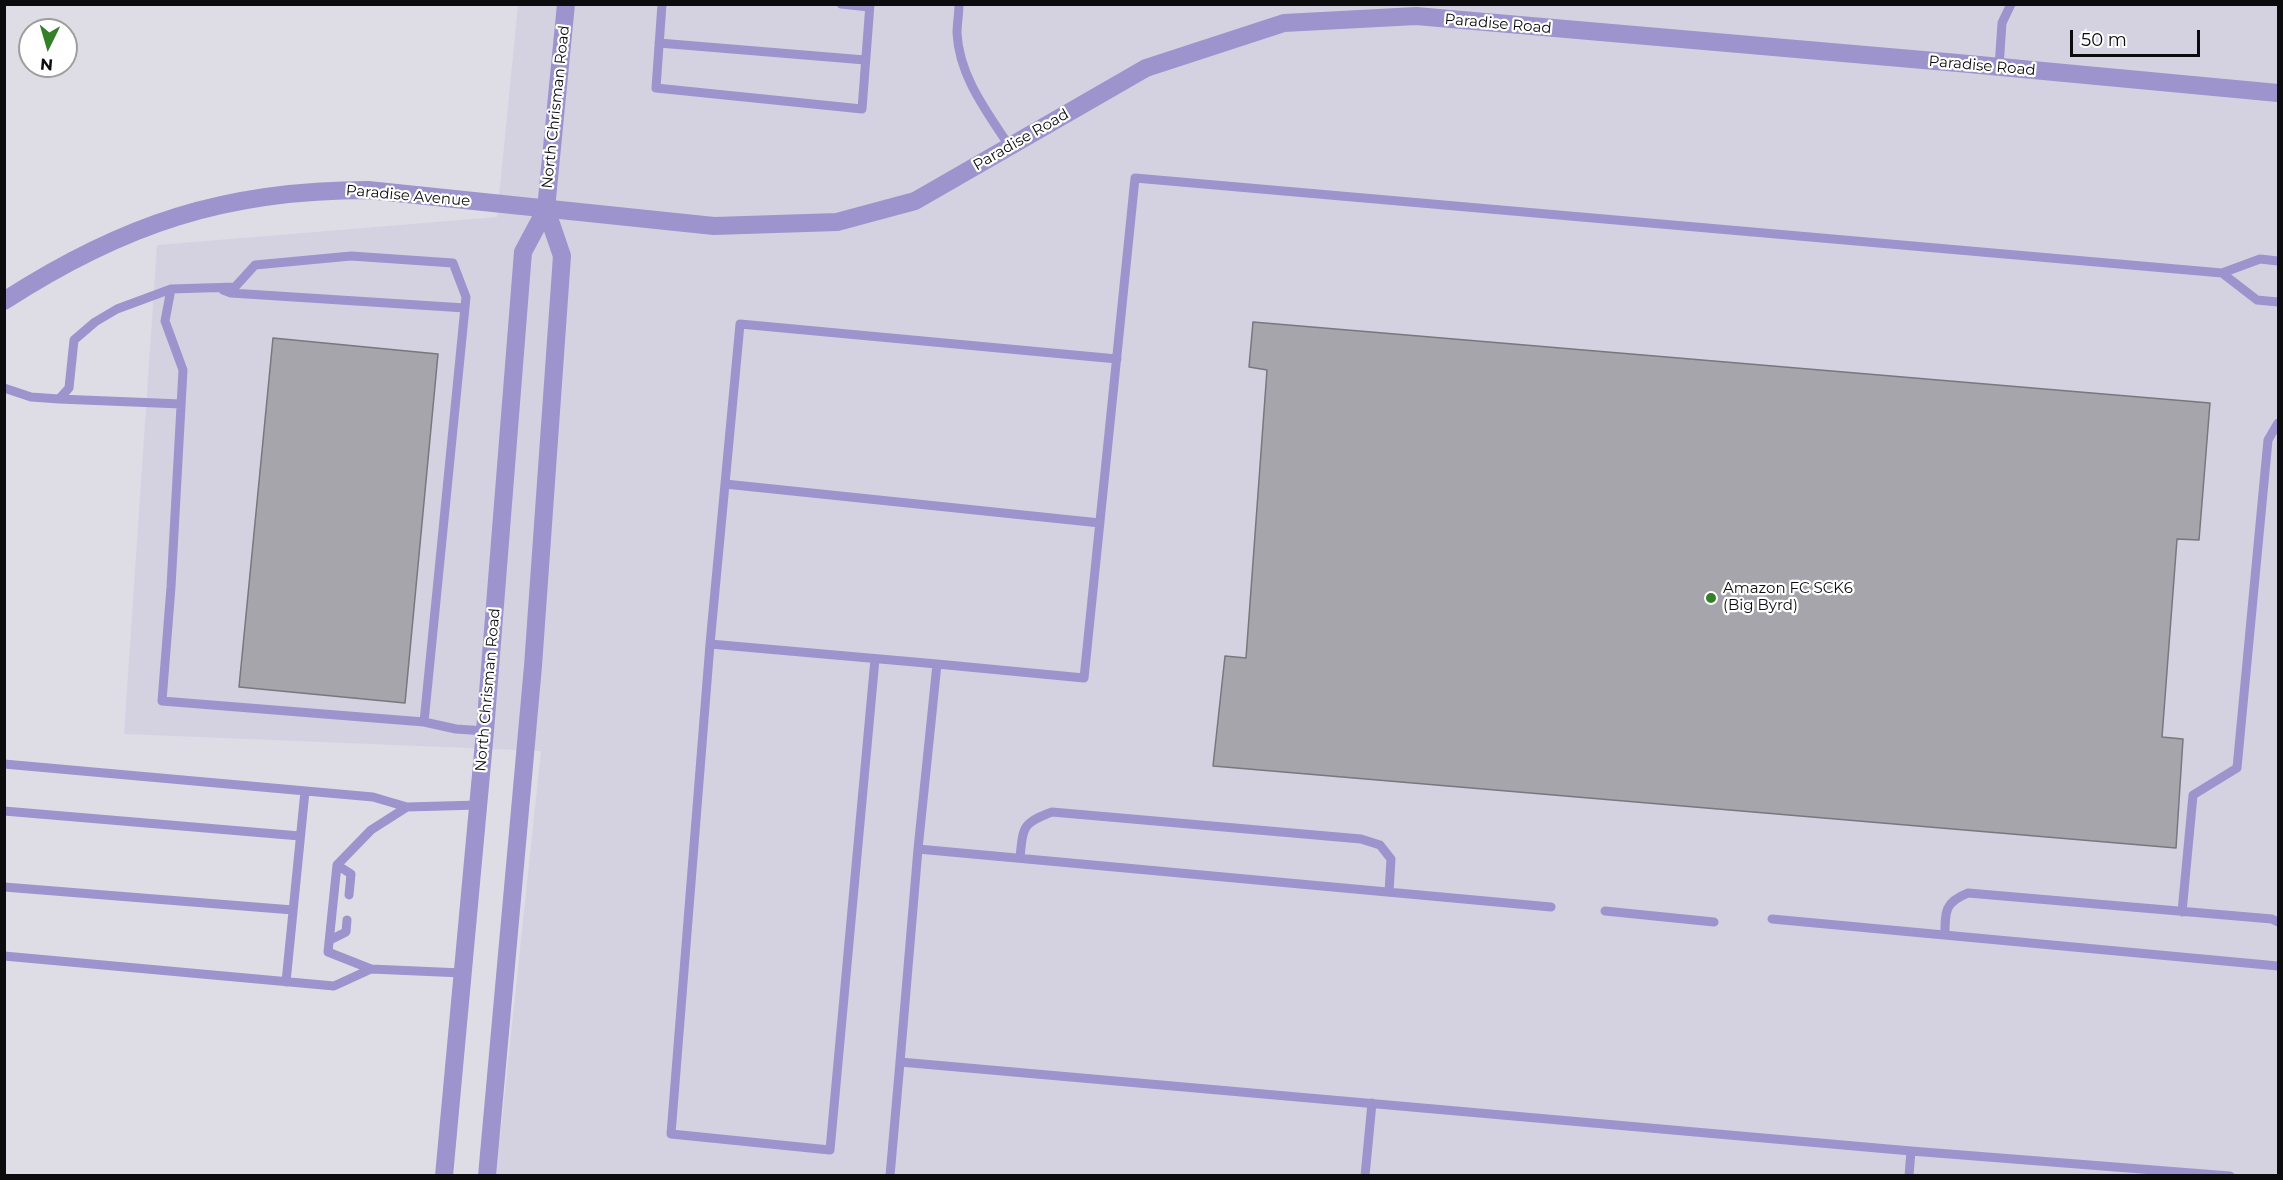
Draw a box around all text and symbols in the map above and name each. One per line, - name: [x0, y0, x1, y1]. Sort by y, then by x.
- street label: Paradise Road: [1444, 10, 1552, 38]
- north arrow: [18, 18, 78, 78]
- scale bar: [2073, 18, 2204, 56]
- street label: North Chrisman Road: [538, 24, 574, 190]
- text: 50 m: [2081, 29, 2127, 51]
- street label: Paradise Road: [1928, 52, 2036, 80]
- text: N: [39, 54, 54, 74]
- street label: Paradise Road: [970, 105, 1072, 175]
- street label: Paradise Avenue: [345, 182, 471, 210]
- place label: Amazon FC SCK6 (Big Byrd): [1723, 580, 1853, 615]
- marker: Amazon FC SCK6 (Big Byrd): [1704, 591, 1718, 605]
- street label: North Chrisman Road: [472, 607, 504, 773]

